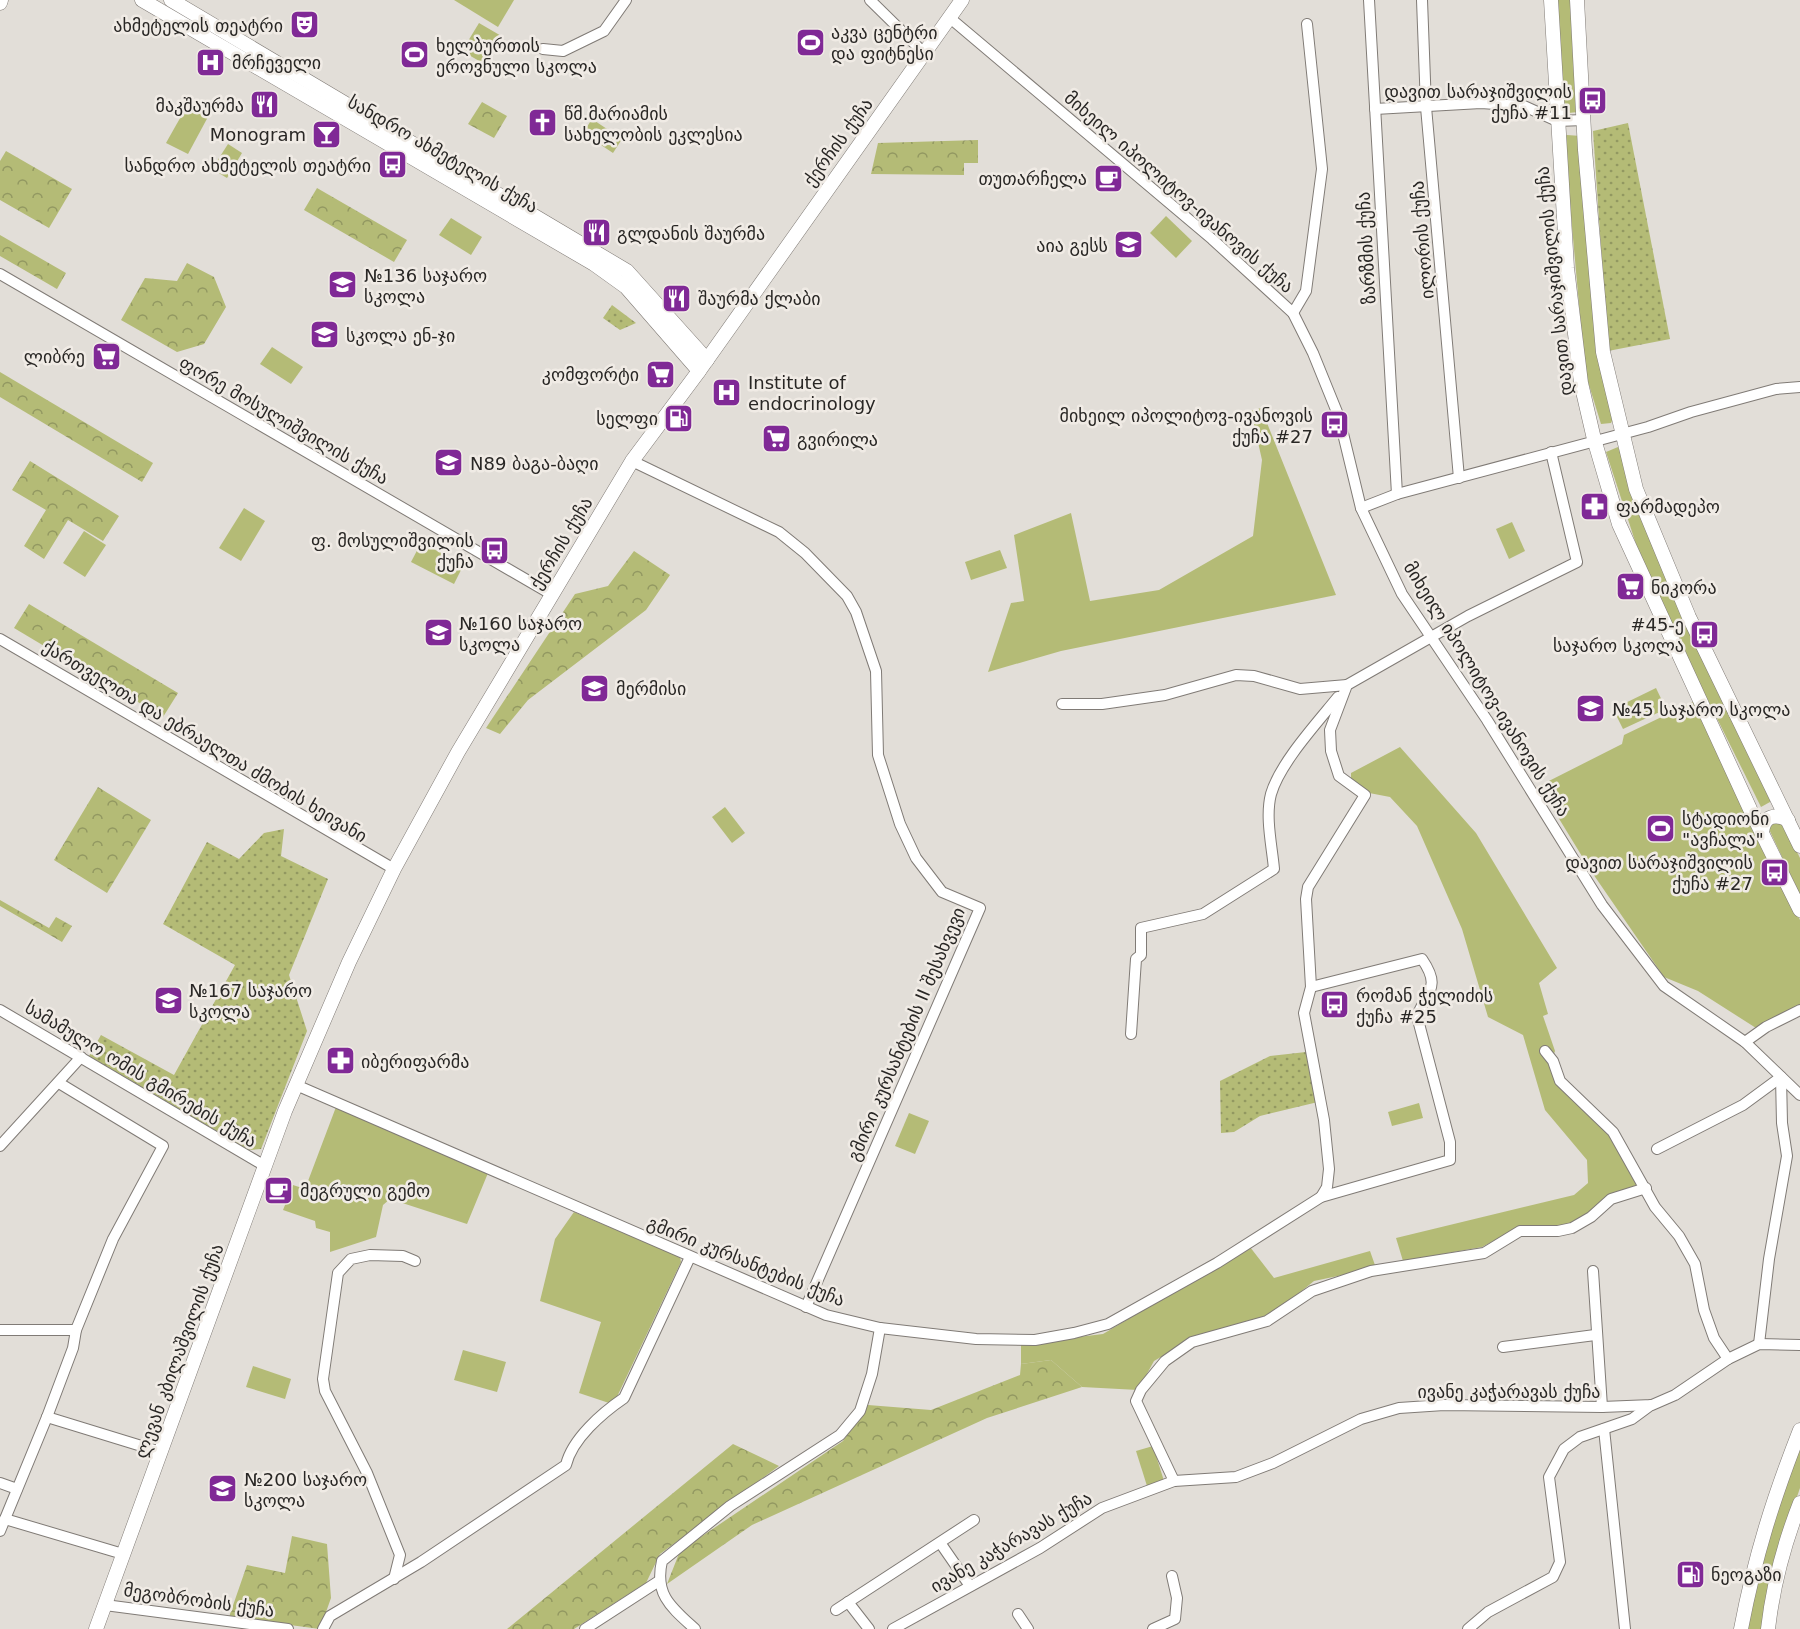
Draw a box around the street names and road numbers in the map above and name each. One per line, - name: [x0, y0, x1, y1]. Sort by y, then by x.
- street label: მიხეილ იპოლიტოვ-ივანოვის ქუჩა: [1060, 87, 1298, 297]
- street label: სანდრო ახმეტელის ქუჩა: [344, 91, 542, 217]
- street label: ქერჩის ქუჩა: [799, 94, 877, 190]
- street label: დავით სარაჯიშვილის ქუჩა: [1532, 165, 1576, 397]
- street label: ილორის ქუჩა: [1406, 180, 1438, 300]
- street label: ზარზმის ქუჩა: [1353, 191, 1379, 305]
- street label: ფორე მოსულიშვილის ქუჩა: [176, 351, 392, 489]
- street label: ქერჩის ქუჩა: [525, 493, 597, 593]
- street label: მიხეილ იპოლიტოვ-ივანოვის ქუჩა: [1400, 558, 1574, 820]
- street label: ქართველთა და ებრაელთა ძმობის ხეივანი: [39, 636, 371, 846]
- street label: გმირი კურსანტების II შესახვევი: [843, 904, 969, 1164]
- street label: სამამულო ომის გმირების ქუჩა: [21, 996, 261, 1152]
- street label: გმირი კურსანტების ქუჩა: [644, 1212, 848, 1310]
- street label: ლევან კბილაშვილის ქუჩა: [130, 1241, 228, 1461]
- street label: ივანე კაჭარავას ქუჩა: [1418, 1381, 1600, 1402]
- street label: ივანე კაჭარავას ქუჩა: [927, 1487, 1095, 1597]
- street label: მეგობრობის ქუჩა: [122, 1579, 276, 1621]

